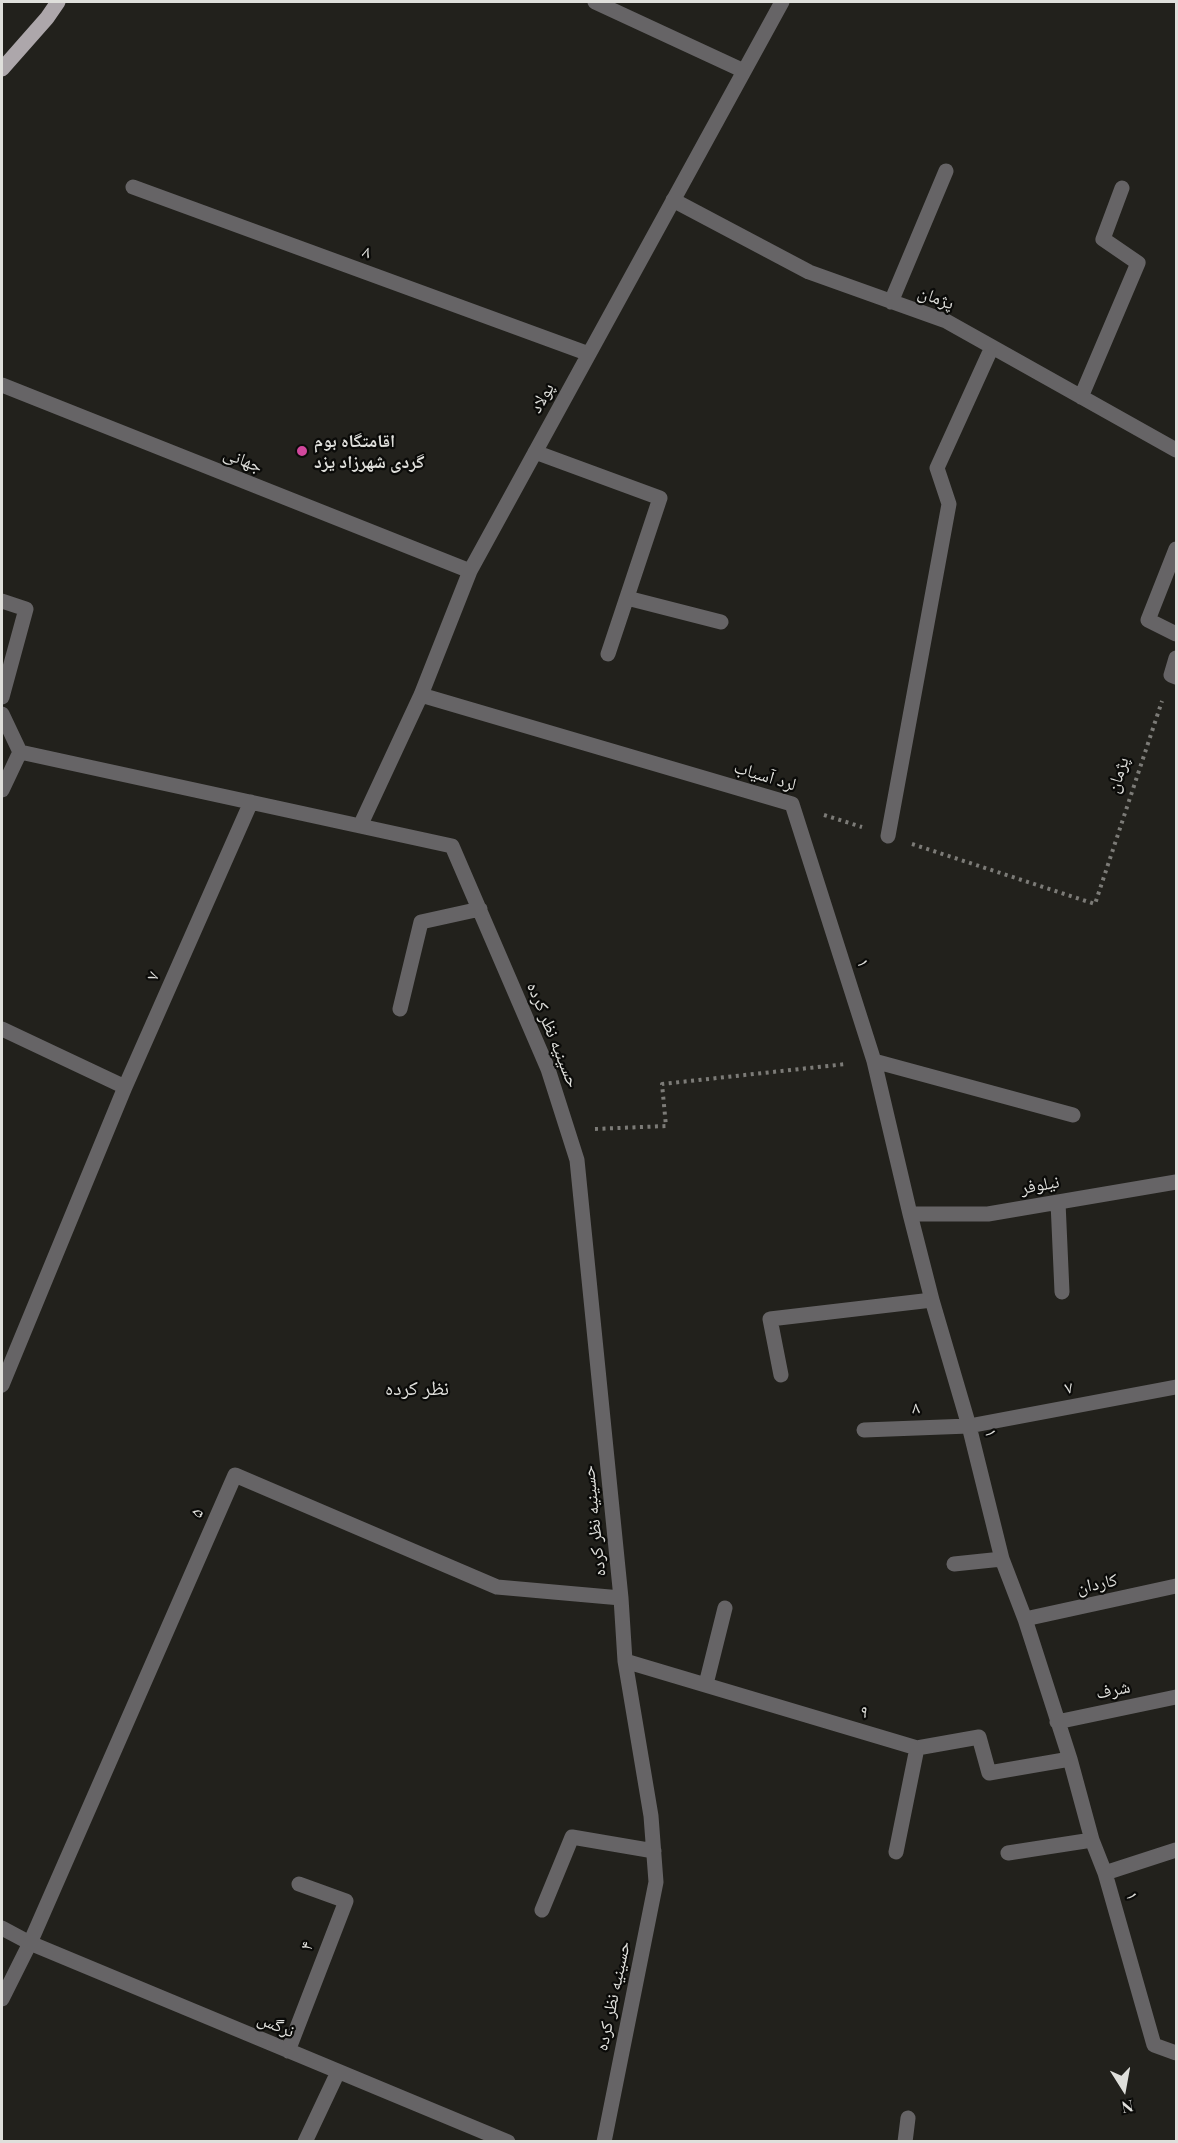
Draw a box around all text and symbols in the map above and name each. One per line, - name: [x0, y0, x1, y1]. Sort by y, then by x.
- street label: ۸: [360, 240, 374, 264]
- street label: پژمان: [915, 281, 957, 315]
- street label: پولاد: [525, 379, 559, 417]
- place label: اقامتگاه بوم گردی شهرزاد یزد: [314, 430, 424, 472]
- street label: جهانی: [220, 442, 266, 478]
- marker: اقامتگاه بوم گردی شهرزاد یزد: [295, 444, 309, 458]
- street label: پژمان: [1102, 754, 1134, 796]
- street label: لرد آسیاب: [731, 756, 799, 796]
- street label: ۱: [851, 956, 875, 970]
- street label: ۷: [141, 968, 165, 984]
- street label: حسینیه نظر کرده: [522, 979, 584, 1091]
- street label: نیلوفر: [1019, 1171, 1061, 1199]
- district label: نظر کرده: [385, 1377, 449, 1401]
- street label: ۷: [1063, 1377, 1075, 1399]
- street label: ۸: [912, 1397, 920, 1419]
- street label: ۱: [980, 1426, 1002, 1440]
- street label: حسینیه نظر کرده: [577, 1464, 611, 1578]
- street label: ۵: [185, 1505, 209, 1521]
- street label: کاردان: [1075, 1569, 1119, 1599]
- street label: شرف: [1094, 1676, 1132, 1704]
- street label: ۹: [857, 1700, 871, 1724]
- street label: ۱: [1121, 1889, 1143, 1903]
- street label: ۴: [295, 1938, 319, 1954]
- street label: حسینیه نظر کرده: [591, 1939, 635, 2053]
- street label: نرگس: [254, 2008, 298, 2042]
- north arrow: [1094, 2059, 1154, 2119]
- text: N: [1120, 2096, 1135, 2119]

